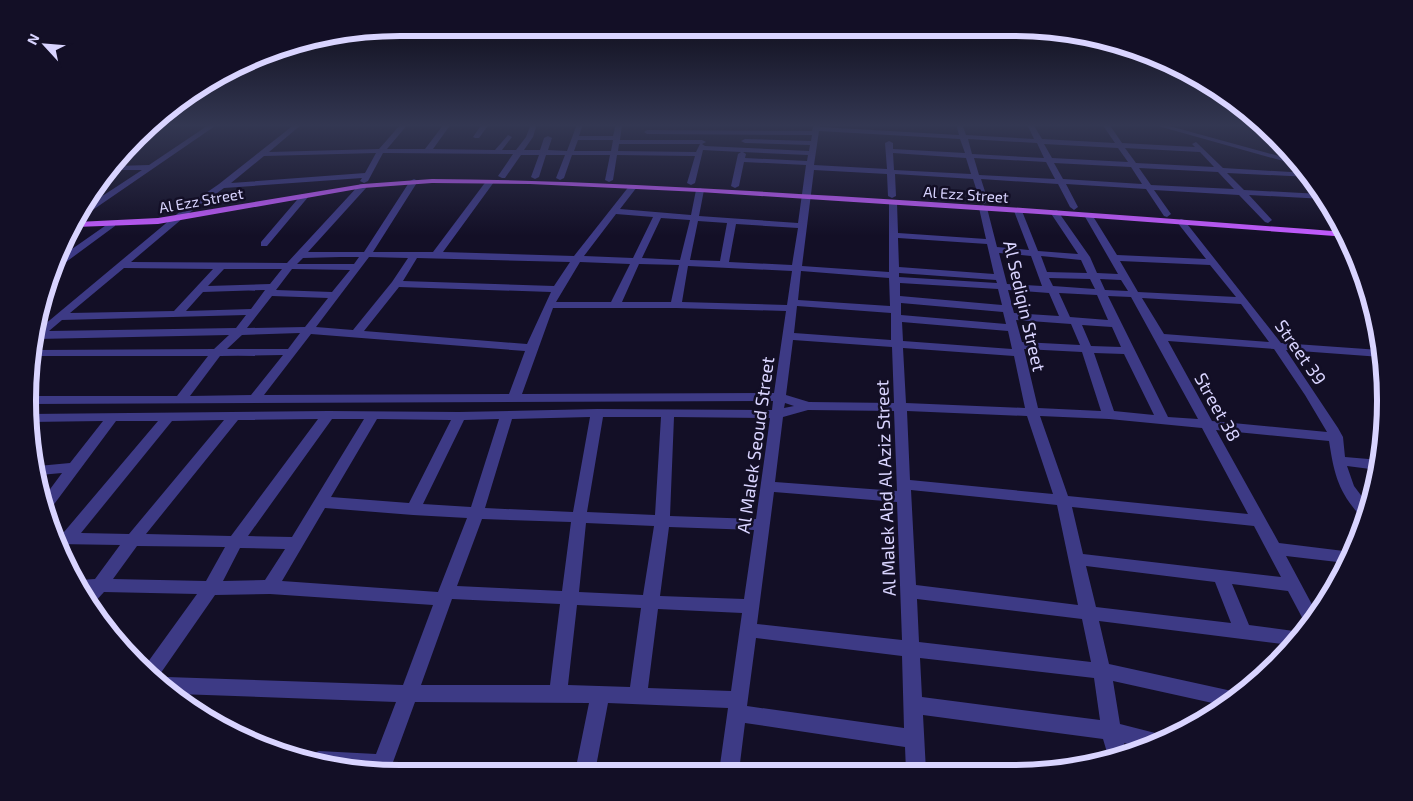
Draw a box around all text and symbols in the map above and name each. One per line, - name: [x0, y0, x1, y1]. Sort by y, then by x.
- north arrow: [20, 20, 70, 70]
- text: N: [23, 31, 43, 47]
- street label: Al Ezz Street: [923, 182, 1010, 206]
- street label: Al Ezz Street: [157, 184, 245, 216]
- street label: Al Sediqin Street: [999, 238, 1051, 374]
- street label: Street 39: [1271, 315, 1331, 389]
- street label: Al Malek Seoud Street: [732, 355, 778, 535]
- street label: Street 38: [1190, 369, 1246, 445]
- street label: Al Malek Abd Al Aziz Street: [870, 379, 900, 597]

